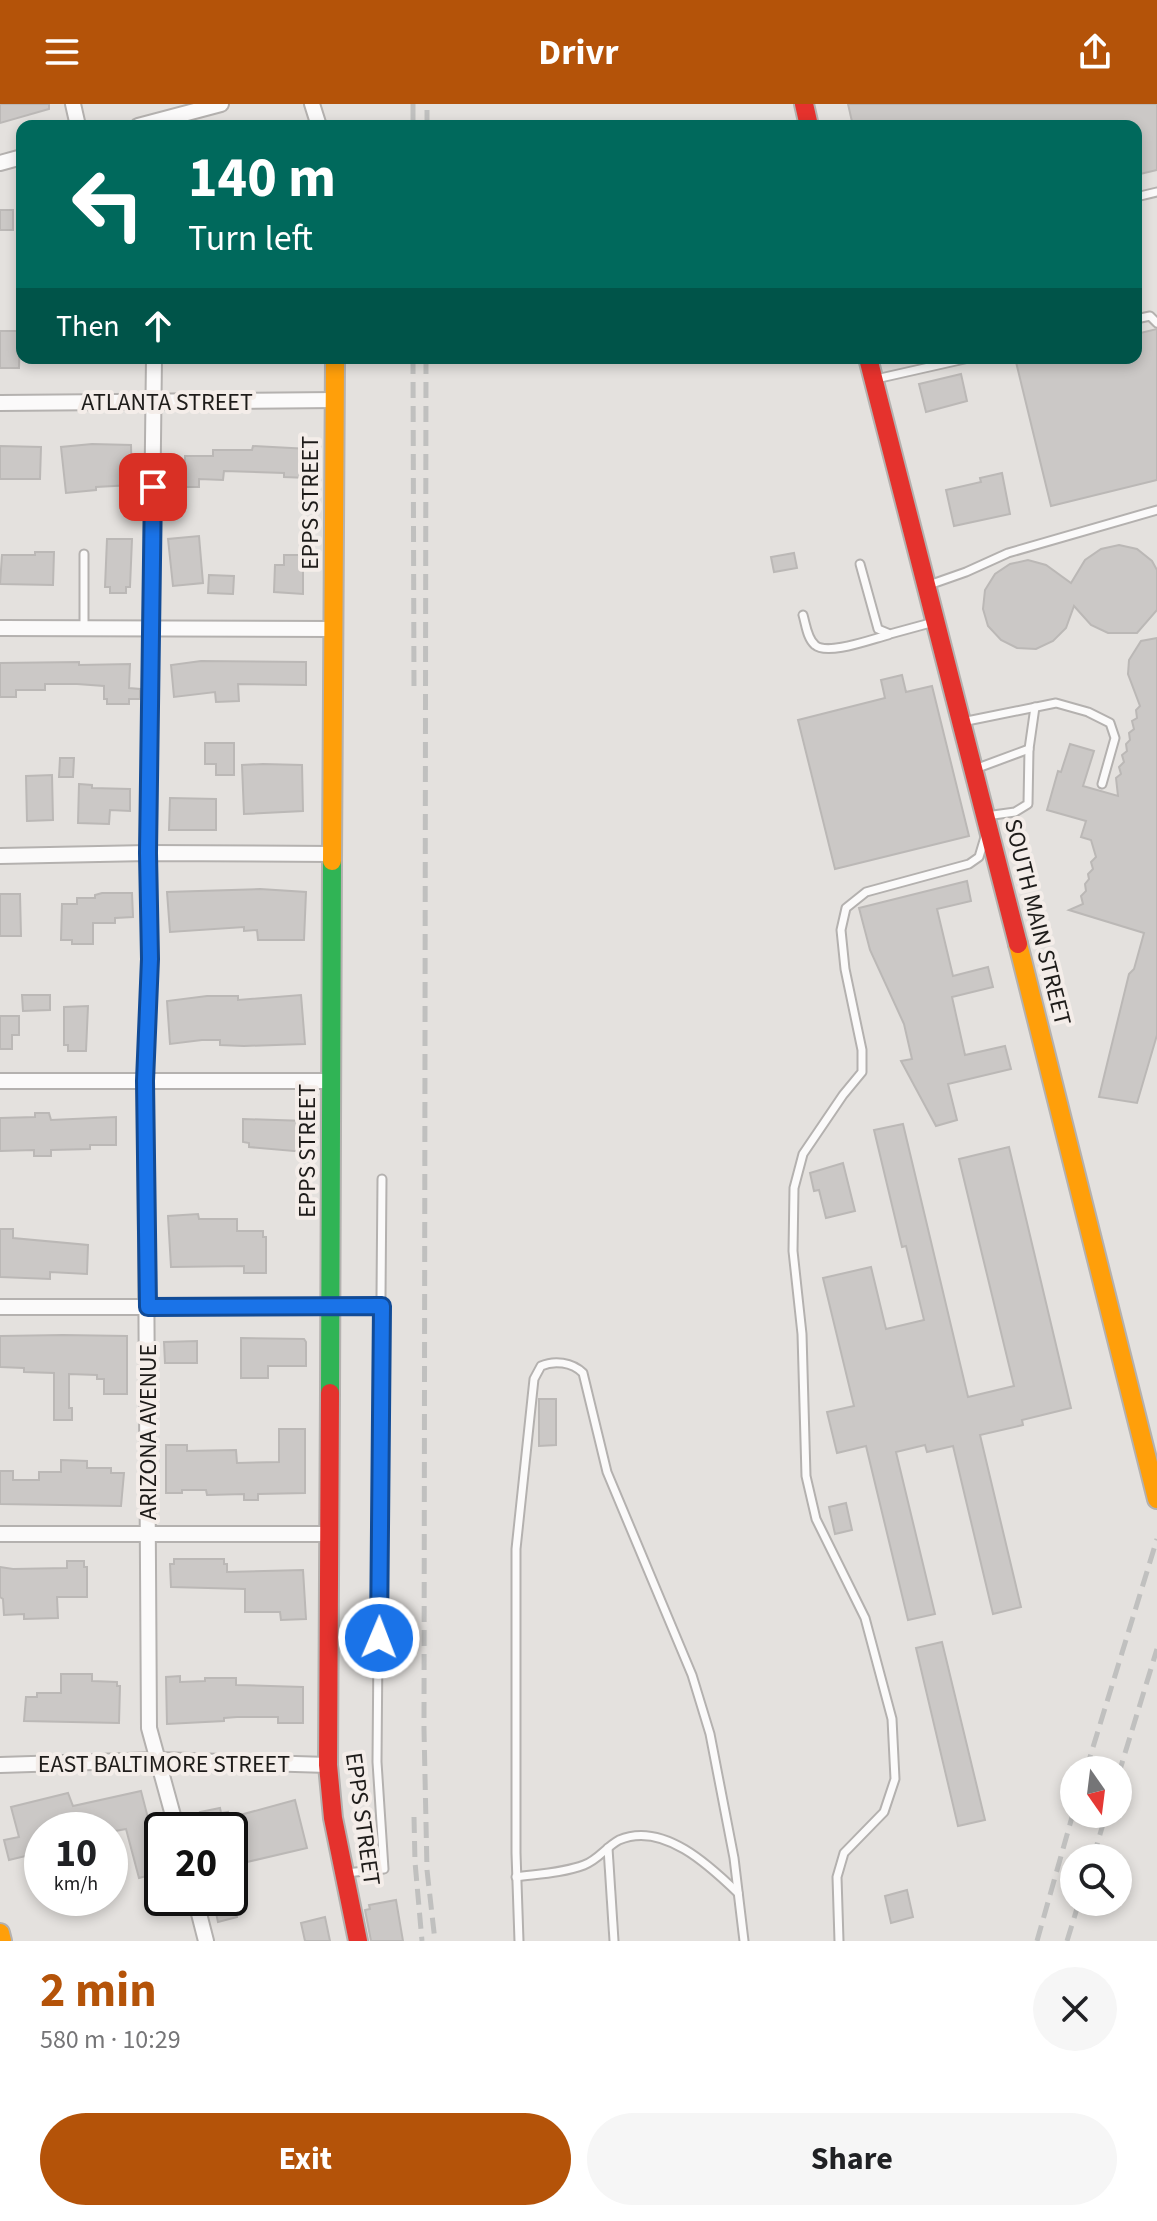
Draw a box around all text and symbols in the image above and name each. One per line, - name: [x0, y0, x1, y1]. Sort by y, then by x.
- text: Drivr: [538, 27, 619, 78]
- icon: menu: [40, 30, 84, 74]
- icon: share: [1073, 30, 1117, 74]
- text: 140 m: [188, 139, 336, 218]
- icon: left: [56, 152, 160, 256]
- text: Turn left: [188, 213, 313, 264]
- icon: ahead: [136, 304, 180, 348]
- text: Then: [56, 305, 120, 348]
- street label: ATLANTA STREET: [81, 385, 253, 420]
- street label: EPPS STREET: [293, 436, 328, 570]
- pin: [119, 453, 187, 521]
- icon: arrive: [131, 465, 175, 509]
- street label: SOUTH MAIN STREET: [995, 815, 1080, 1029]
- street label: EPPS STREET: [290, 1084, 325, 1218]
- street label: ARIZONA AVENUE: [131, 1344, 166, 1520]
- position arrow: [337, 1596, 421, 1680]
- street label: EAST BALTIMORE STREET: [38, 1747, 290, 1782]
- street label: EPPS STREET: [336, 1750, 389, 1888]
- north arrow: [1060, 1756, 1132, 1828]
- map controls: [1060, 1756, 1132, 1916]
- speed limit sign: 20: [144, 1812, 248, 1916]
- text: 10: [55, 1825, 97, 1882]
- button: search: [1060, 1844, 1132, 1916]
- text: km/h: [54, 1870, 98, 1898]
- text: 2 min: [40, 1957, 157, 2025]
- button: close: [1033, 1967, 1117, 2051]
- text: 580 m · 10:29: [40, 2021, 181, 2058]
- button: Exit: [40, 2113, 571, 2205]
- button: Share: [587, 2113, 1117, 2205]

